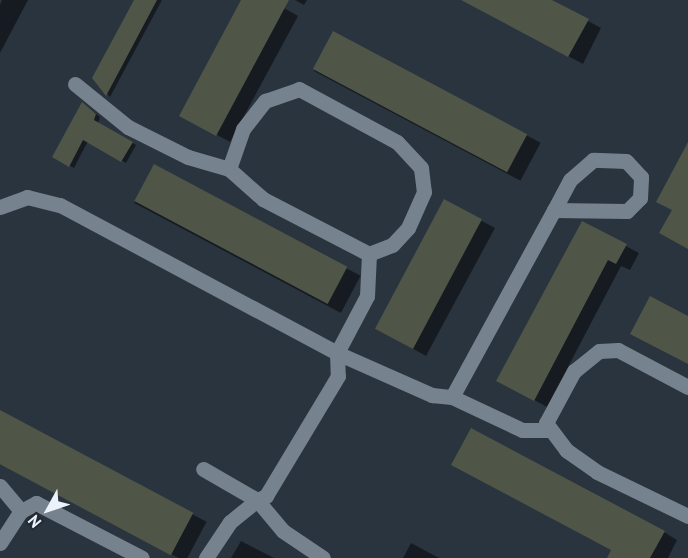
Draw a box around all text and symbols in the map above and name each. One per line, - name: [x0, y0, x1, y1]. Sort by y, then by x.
- north arrow: [18, 480, 78, 540]
- text: N: [23, 511, 45, 532]

